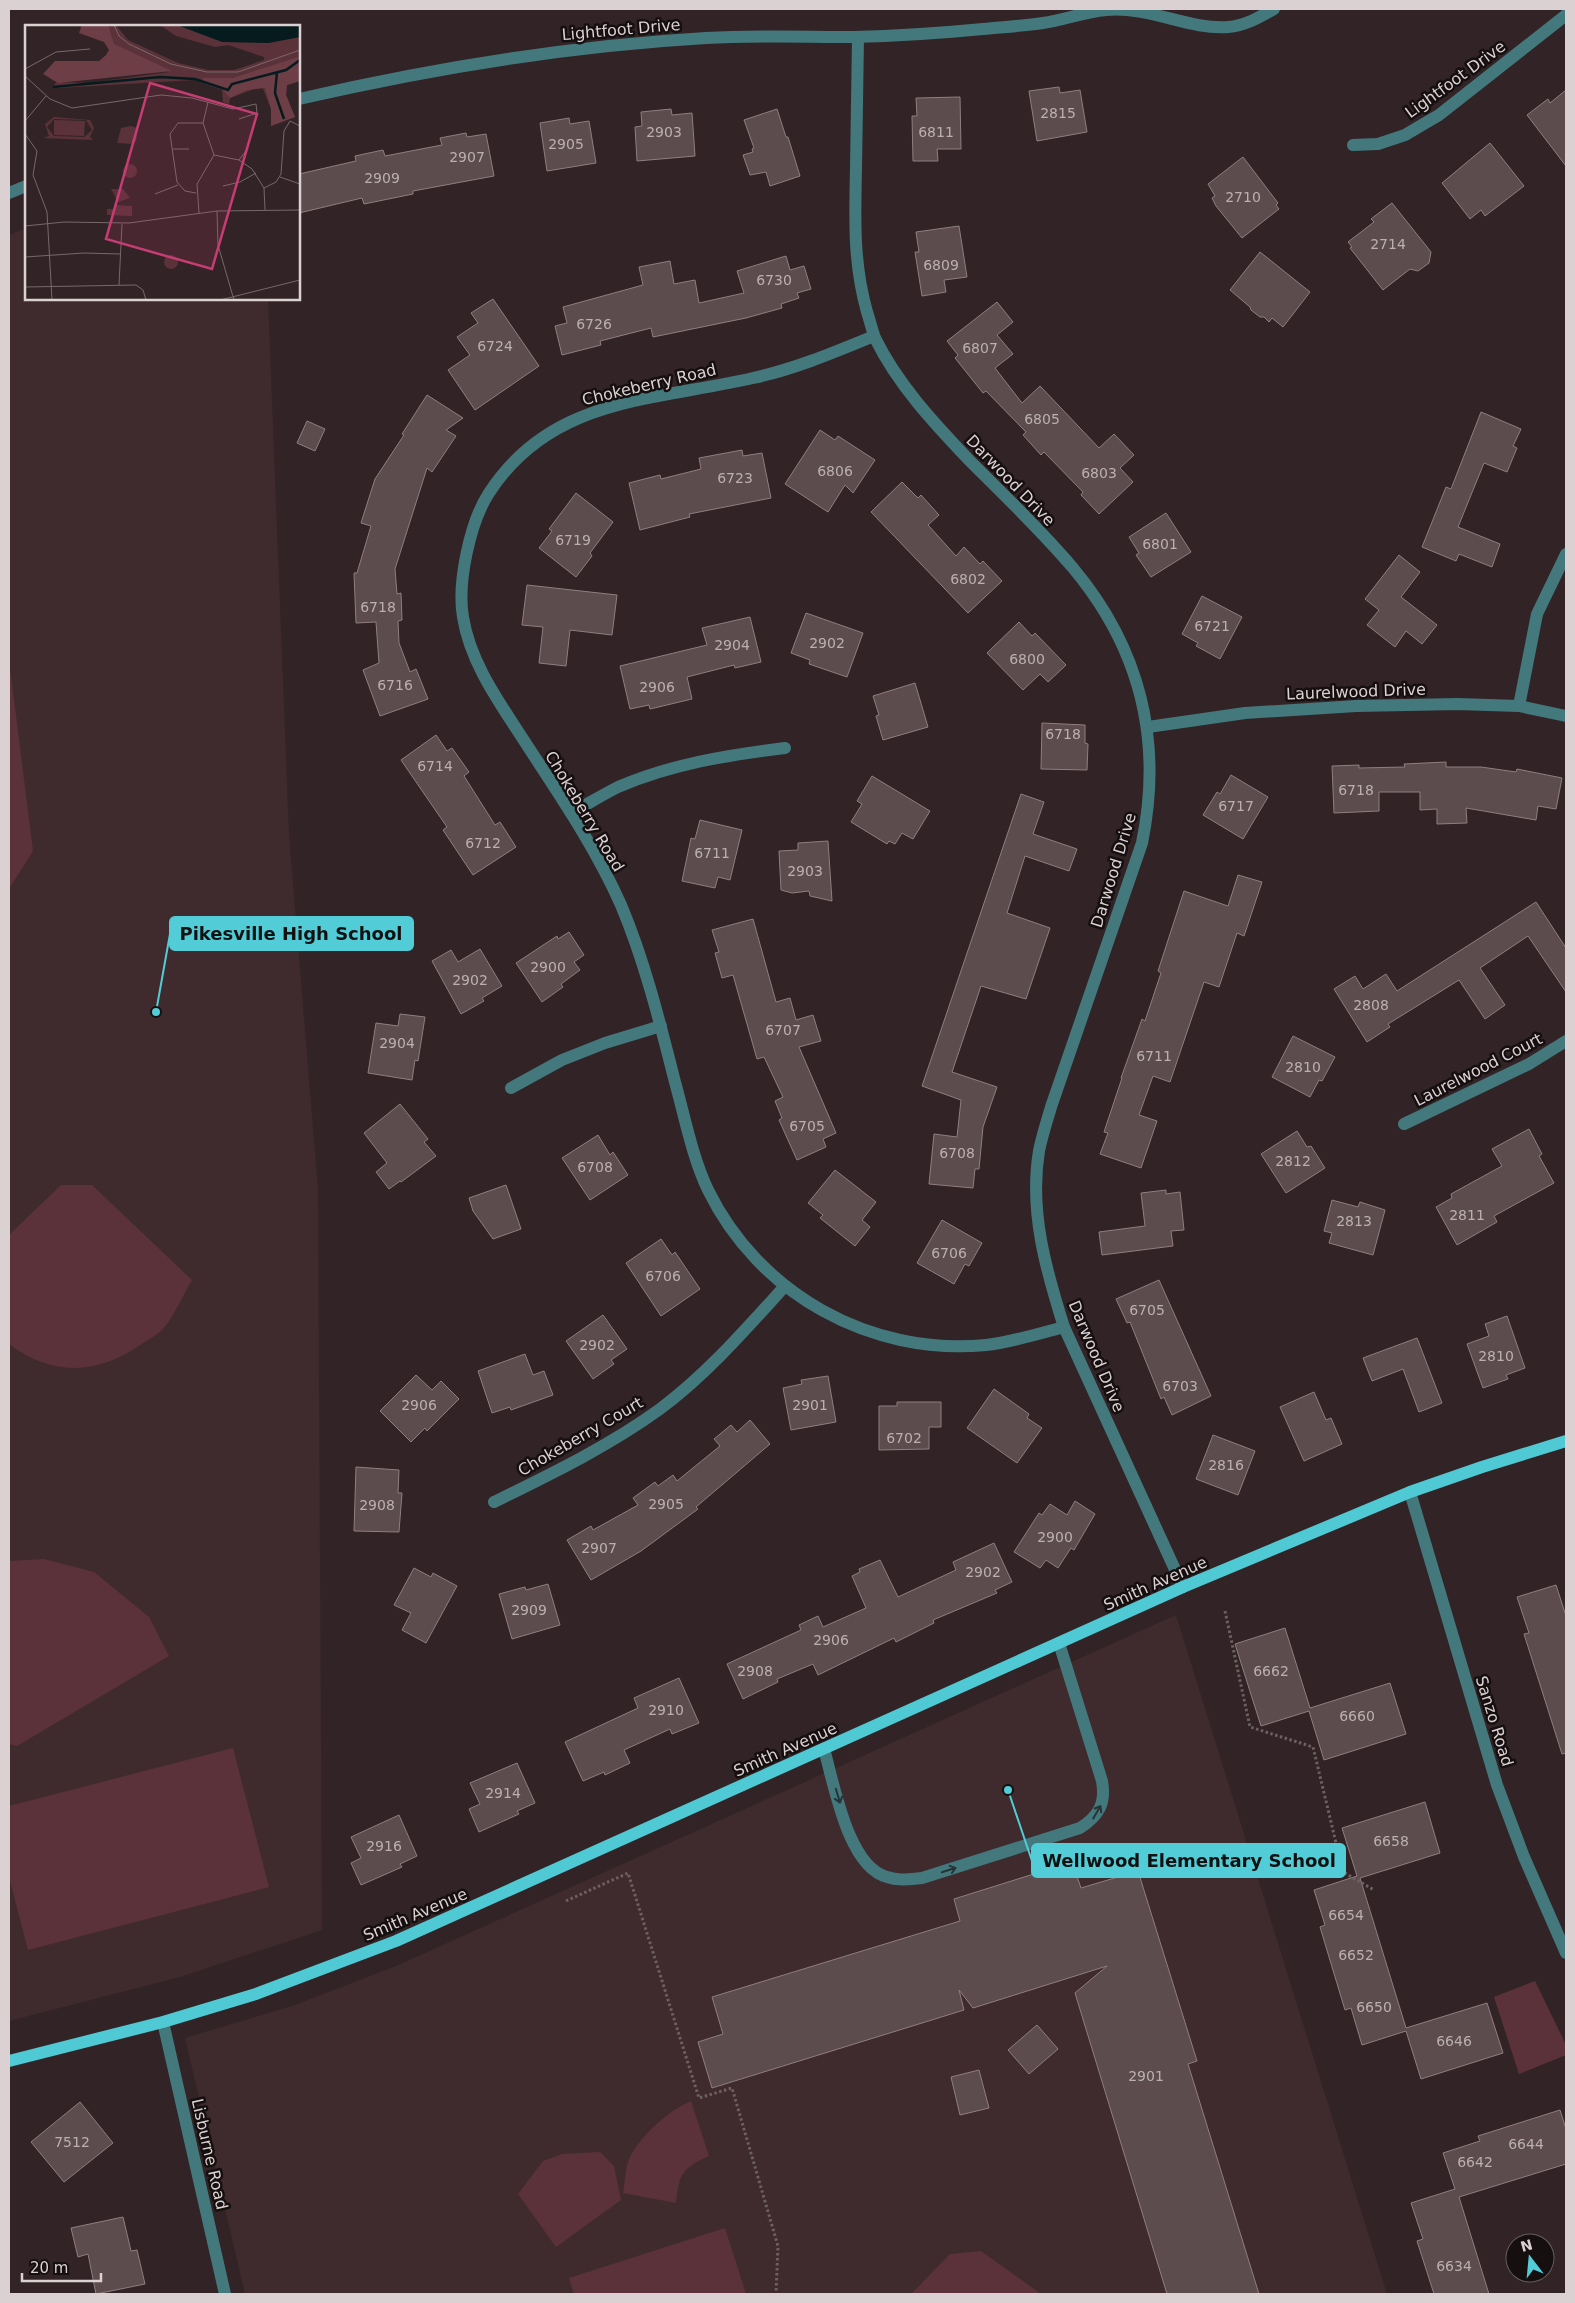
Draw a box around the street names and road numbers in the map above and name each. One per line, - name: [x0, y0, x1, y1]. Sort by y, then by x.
- street label: Lightfoot Drive: [561, 15, 681, 44]
- street label: Lightfoot Drive: [1402, 37, 1509, 122]
- street label: Chokeberry Road: [580, 360, 718, 409]
- street label: Darwood Drive: [962, 431, 1059, 530]
- street label: Laurelwood Drive: [1286, 680, 1426, 703]
- street label: Chokeberry Road: [541, 748, 628, 875]
- street label: Darwood Drive: [1087, 810, 1140, 930]
- street label: Laurelwood Court: [1411, 1029, 1545, 1110]
- street label: Darwood Drive: [1064, 1298, 1129, 1415]
- street label: Chokeberry Court: [514, 1393, 646, 1480]
- street label: Smith Avenue: [1101, 1552, 1210, 1615]
- street label: Sanzo Road: [1472, 1674, 1517, 1769]
- street label: Smith Avenue: [731, 1718, 840, 1781]
- street label: Smith Avenue: [360, 1884, 470, 1945]
- street label: Lisburne Road: [187, 2097, 232, 2212]

